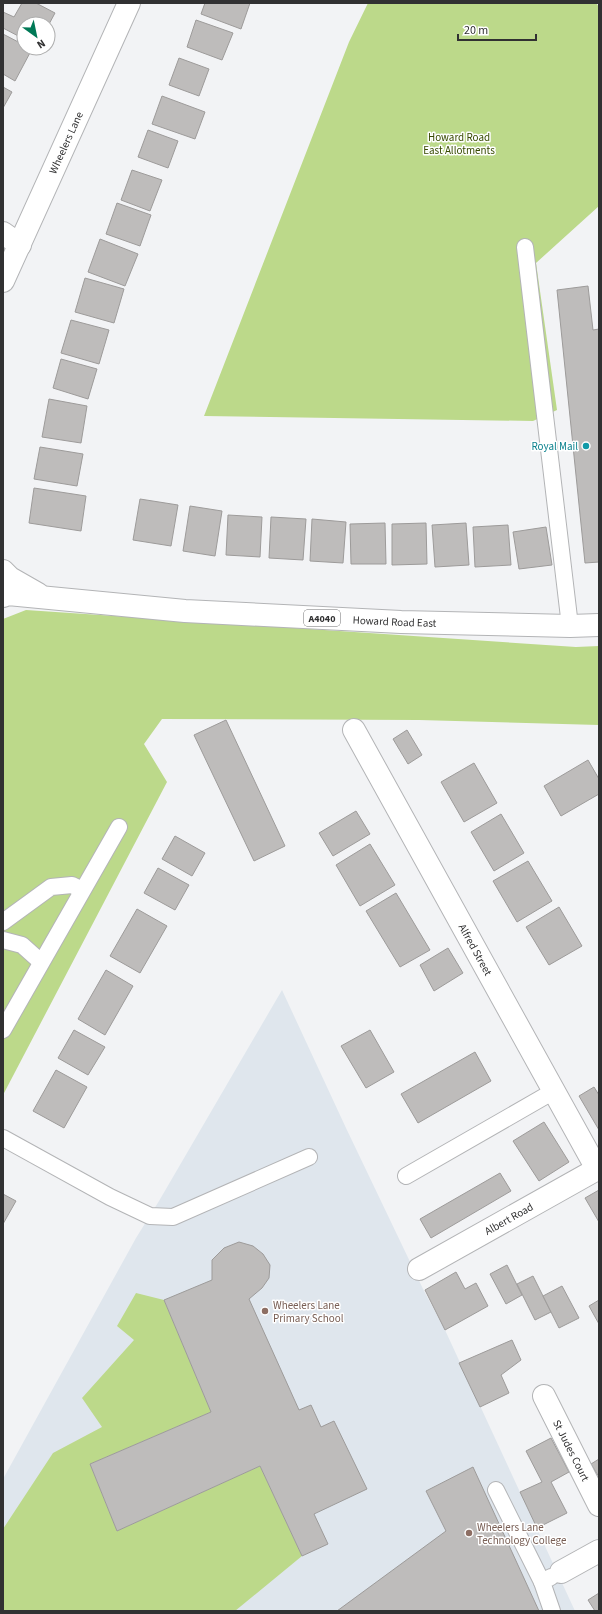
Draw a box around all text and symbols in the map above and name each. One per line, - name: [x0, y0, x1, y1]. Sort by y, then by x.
- north arrow: [16, 16, 56, 56]
- scale bar: [458, 16, 536, 42]
- text: 20 m: [464, 22, 488, 39]
- text: N: [34, 36, 48, 52]
- street label: Wheelers Lane: [46, 109, 87, 176]
- park label: Howard Road East Allotments: [423, 130, 495, 158]
- place label: Royal Mail: [531, 439, 578, 454]
- marker: Royal Mail: [581, 441, 591, 451]
- road number: A4040: [304, 610, 340, 626]
- street label: Howard Road East: [352, 613, 437, 631]
- street label: Alfred Street: [455, 921, 496, 979]
- street label: Albert Road: [482, 1199, 536, 1239]
- place label: Wheelers Lane Primary School: [273, 1298, 344, 1326]
- marker: Wheelers Lane Primary School: [260, 1306, 270, 1316]
- street label: St Judes Court: [549, 1417, 593, 1484]
- place label: Wheelers Lane Technology College: [477, 1520, 567, 1548]
- marker: Wheelers Lane Technology College: [464, 1528, 474, 1538]

